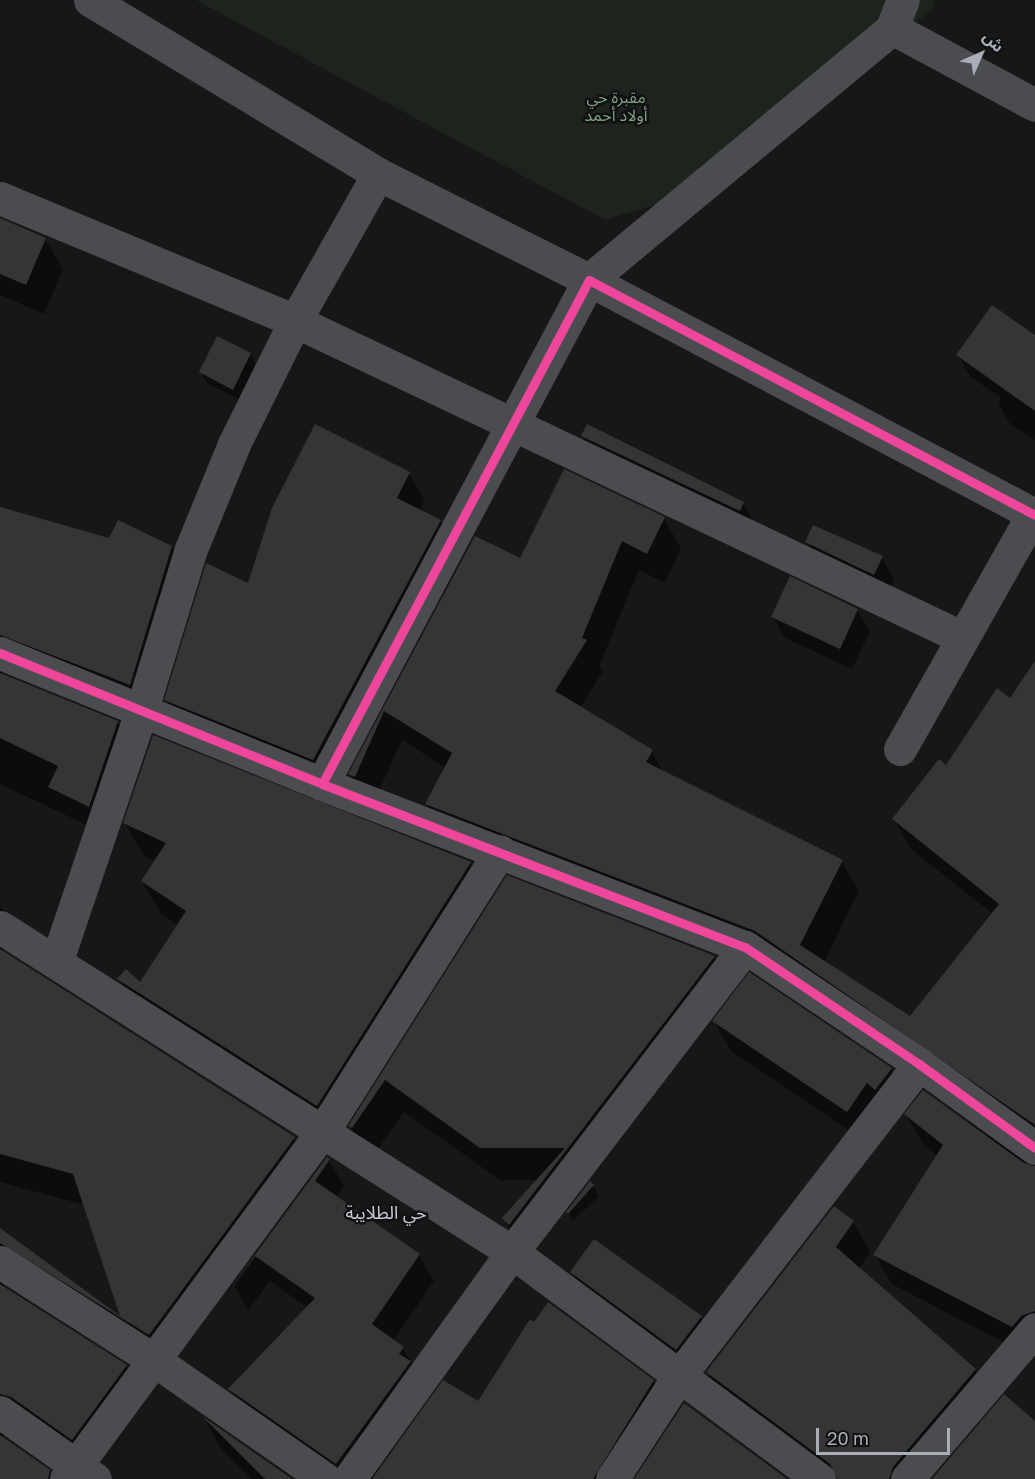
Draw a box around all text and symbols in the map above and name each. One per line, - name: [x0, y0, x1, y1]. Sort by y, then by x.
- north arrow: [951, 24, 1011, 84]
- text: ش: [979, 26, 1009, 56]
- park label: مقبرة حي أولاد أحمد: [585, 87, 647, 125]
- district label: حي الطلايبة: [345, 1201, 427, 1223]
- scale bar: [819, 1416, 952, 1454]
- text: 20 m: [827, 1427, 869, 1449]

